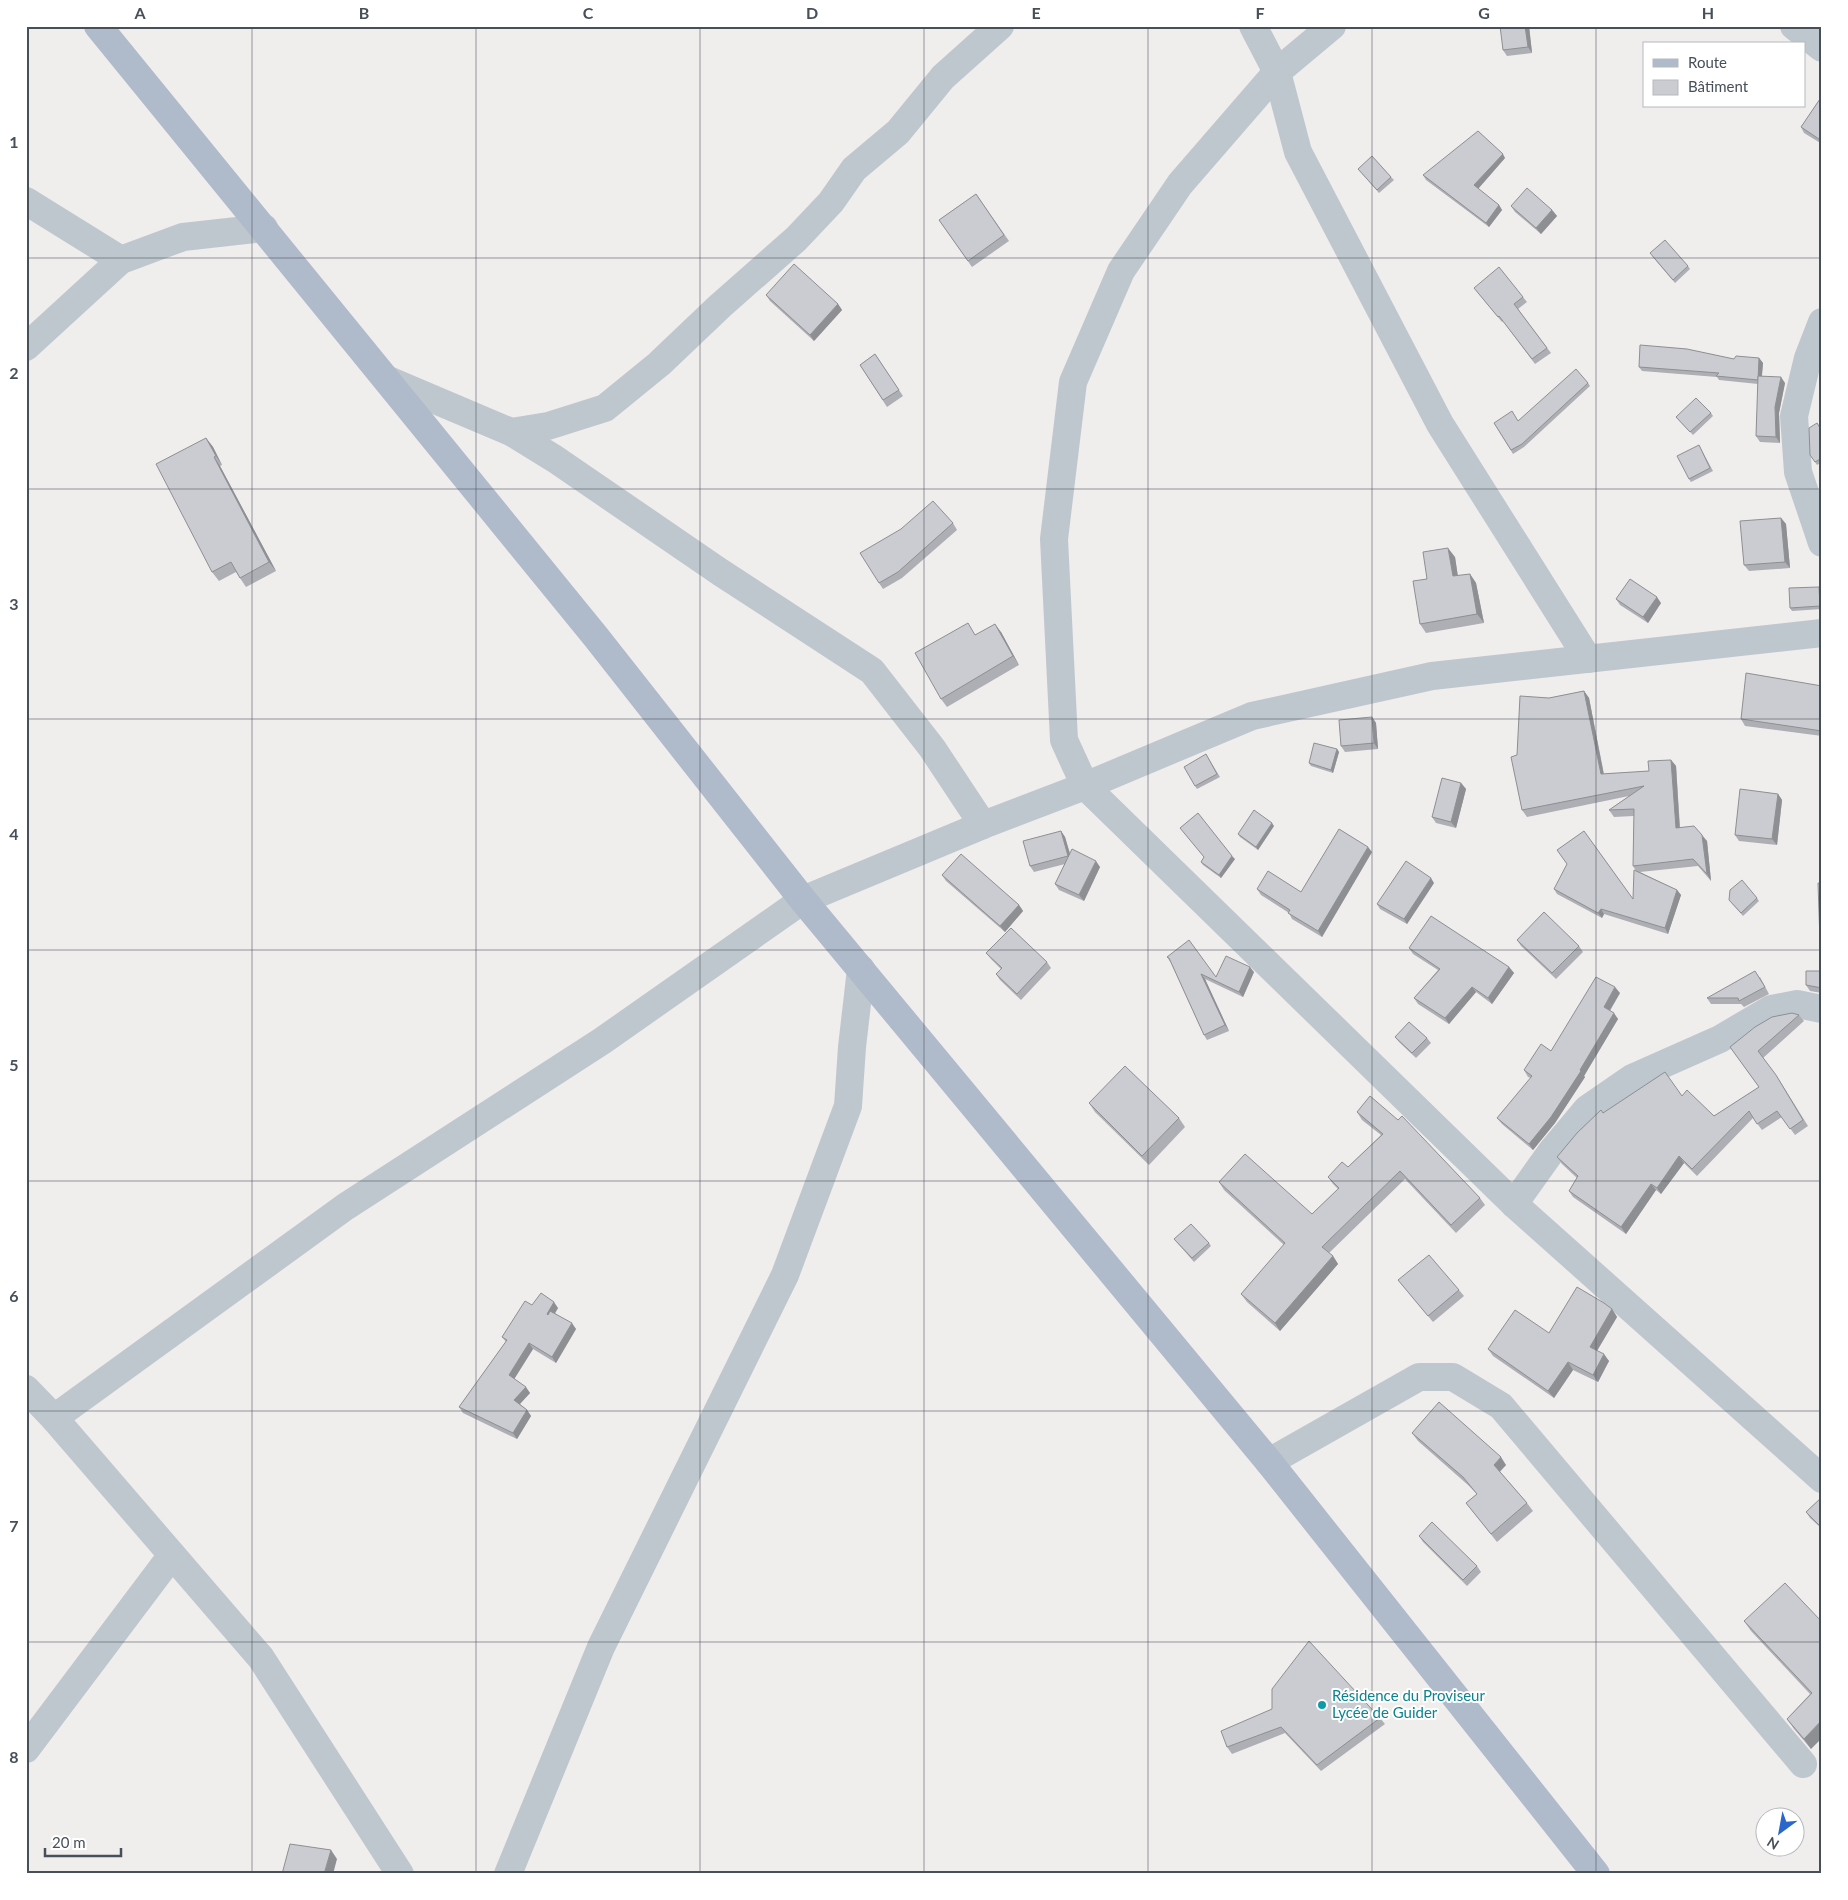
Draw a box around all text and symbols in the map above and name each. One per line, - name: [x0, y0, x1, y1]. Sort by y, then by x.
- text: A: [133, 3, 146, 22]
- text: B: [359, 3, 369, 22]
- text: C: [583, 3, 594, 22]
- text: D: [806, 3, 818, 22]
- text: E: [1031, 3, 1041, 22]
- text: F: [1255, 3, 1265, 22]
- text: G: [1478, 3, 1490, 22]
- text: H: [1702, 3, 1714, 22]
- legend: [1643, 42, 1806, 108]
- text: Route: [1688, 53, 1727, 71]
- text: Bâtiment: [1688, 77, 1749, 95]
- text: 1: [9, 132, 19, 151]
- text: 2: [9, 363, 19, 382]
- text: 3: [9, 594, 19, 613]
- text: 4: [9, 824, 19, 843]
- text: 5: [9, 1055, 19, 1074]
- text: 6: [9, 1286, 19, 1305]
- text: 7: [9, 1516, 19, 1535]
- place label: Résidence du Proviseur Lycée de Guider: [1332, 1686, 1485, 1721]
- marker: Résidence du Proviseur Lycée de Guider: [1316, 1699, 1328, 1711]
- text: 8: [9, 1747, 19, 1766]
- north arrow: [1756, 1808, 1806, 1858]
- scale bar: [45, 1825, 121, 1857]
- text: 20 m: [52, 1833, 86, 1851]
- text: N: [1764, 1833, 1782, 1854]

